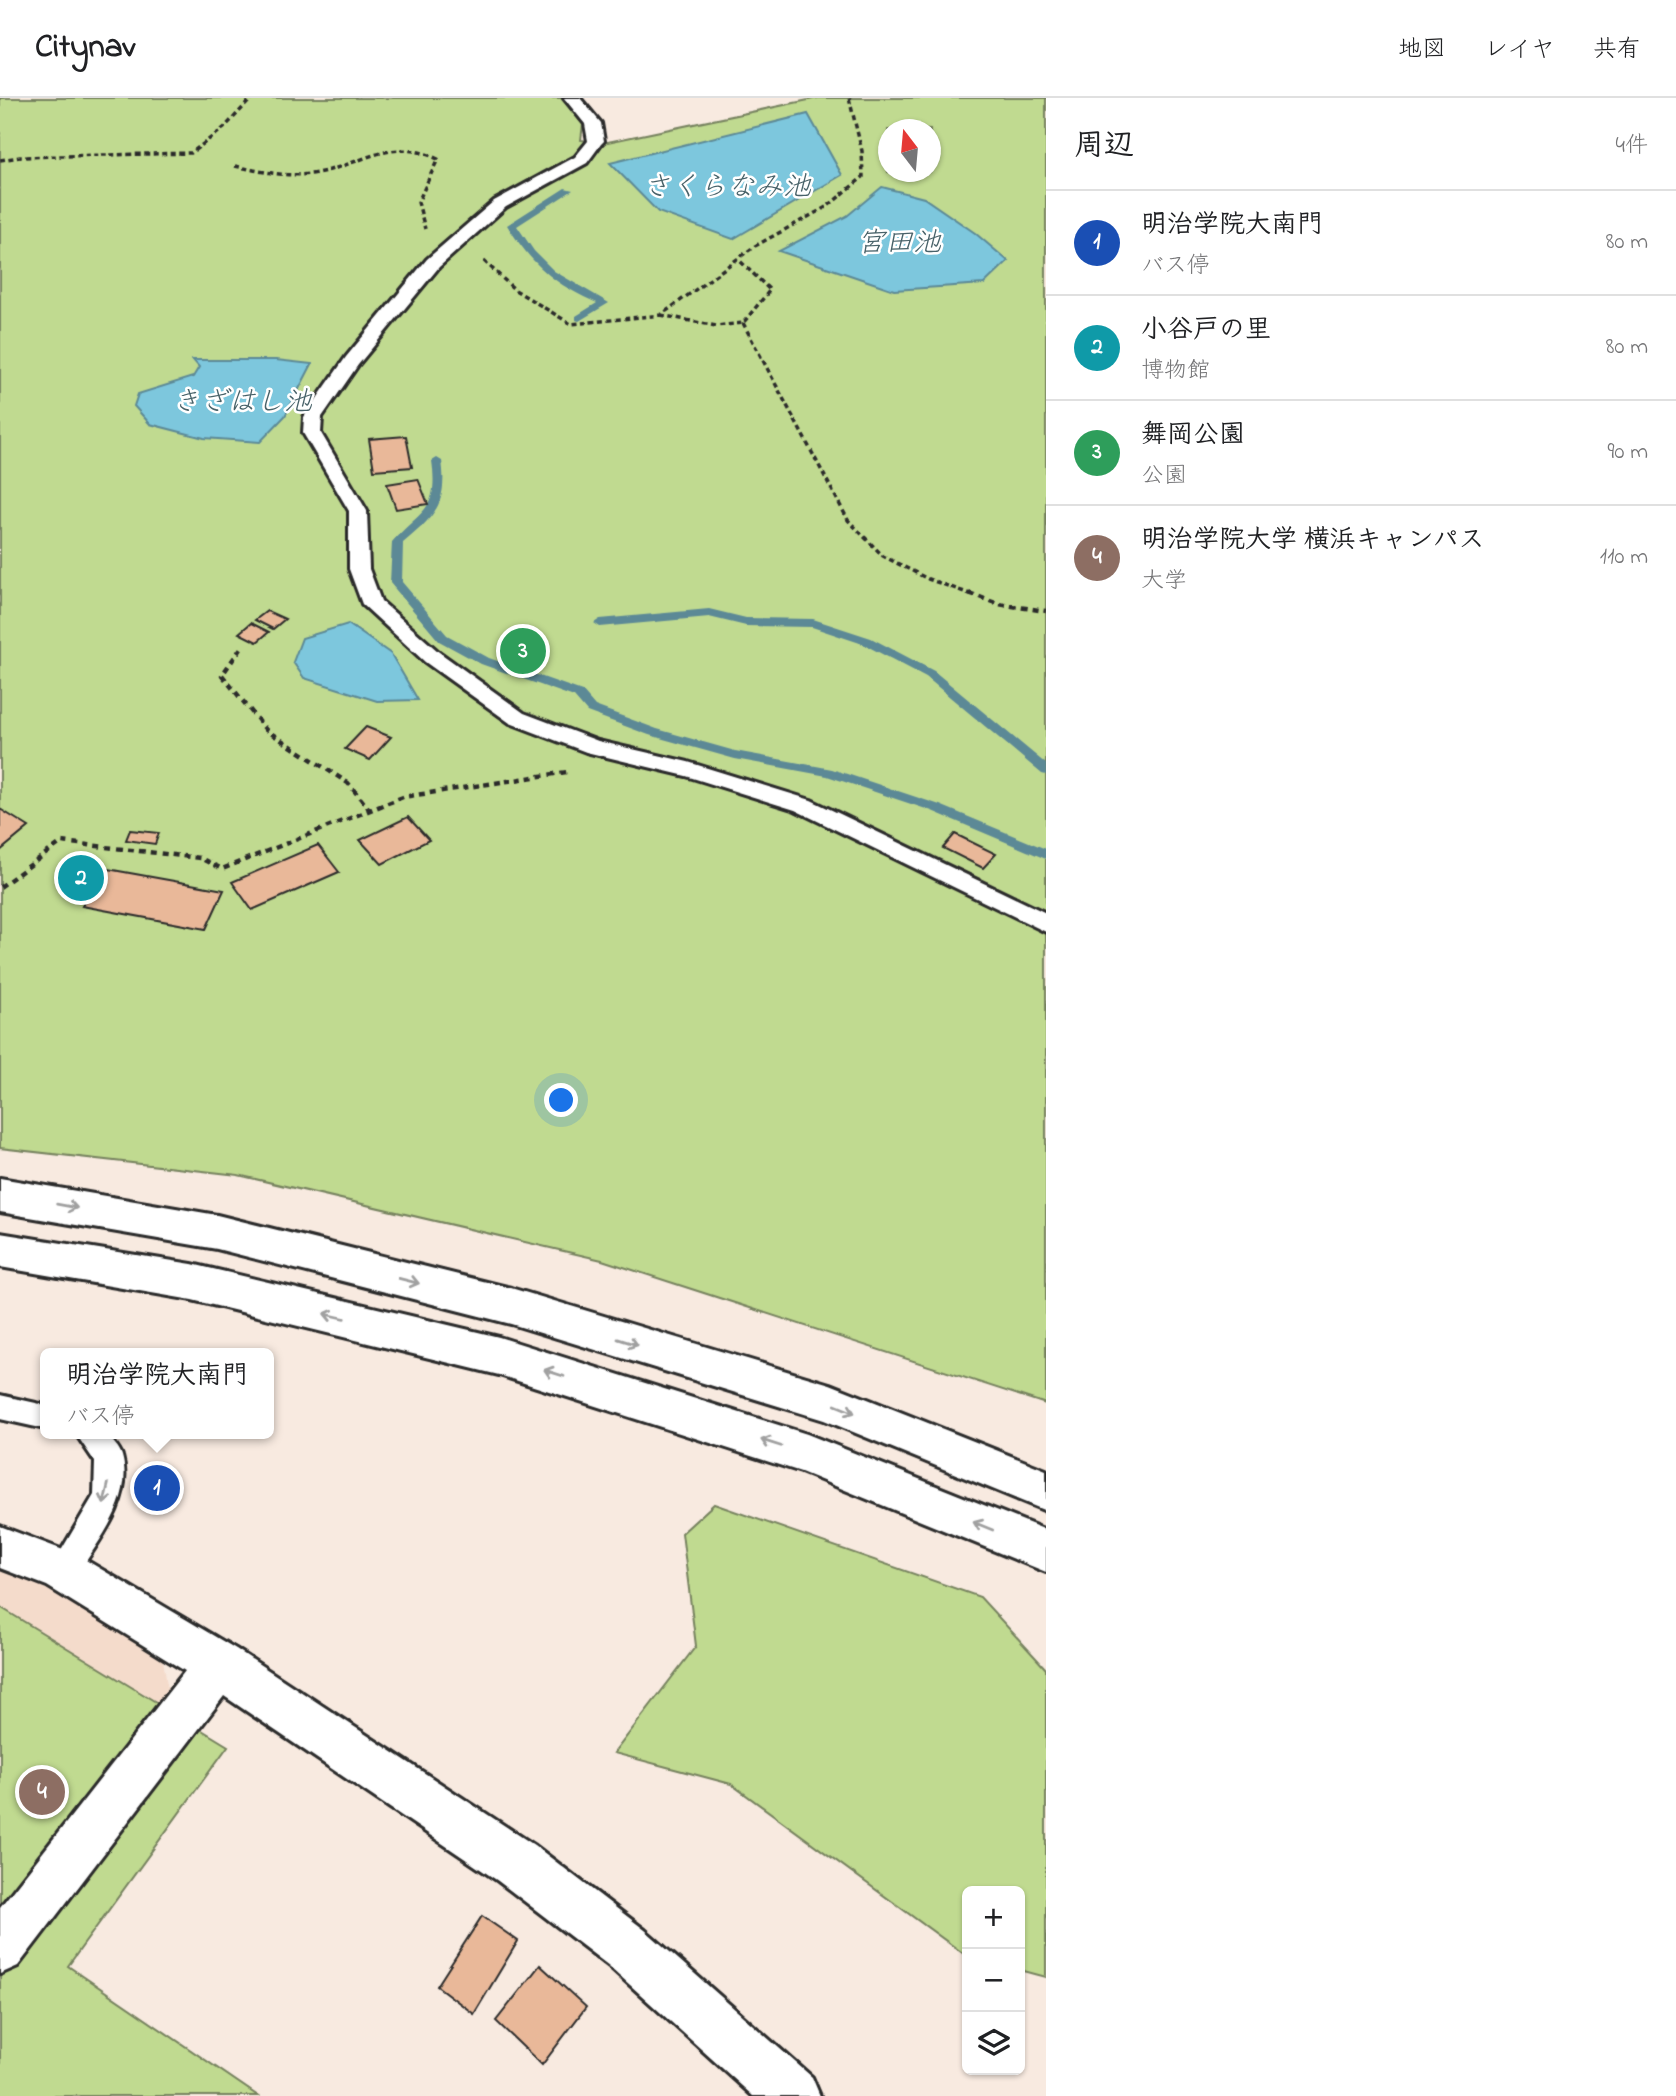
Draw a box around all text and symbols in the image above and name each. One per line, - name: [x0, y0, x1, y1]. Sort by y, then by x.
- text: Citynav: [35, 24, 135, 72]
- text: 地図: [1398, 33, 1446, 68]
- text: レイヤ: [1484, 33, 1555, 68]
- text: 共有: [1593, 33, 1641, 68]
- north arrow: [878, 119, 941, 182]
- text: 周辺: [1074, 125, 1134, 169]
- text: 4件: [1616, 130, 1648, 163]
- water label: さくらなみ池: [643, 168, 812, 209]
- text: 明治学院大南門: [1141, 207, 1323, 245]
- water label: 宮田池: [857, 224, 942, 265]
- text: 1: [1093, 226, 1101, 259]
- text: 80 m: [1606, 226, 1648, 259]
- text: バス停: [1141, 250, 1210, 283]
- text: 小谷戸の里: [1141, 312, 1271, 350]
- text: 2: [1091, 331, 1103, 364]
- text: 80 m: [1606, 331, 1648, 364]
- text: 博物館: [1141, 355, 1210, 388]
- water label: きざはし池: [172, 383, 313, 424]
- text: 舞岡公園: [1141, 417, 1245, 455]
- text: 3: [1092, 436, 1102, 469]
- text: 90 m: [1608, 436, 1648, 469]
- text: 公園: [1141, 460, 1187, 493]
- text: 明治学院大学 横浜キャンパス: [1141, 522, 1484, 560]
- text: 4: [1092, 541, 1102, 574]
- text: 110 m: [1600, 541, 1648, 574]
- text: 大学: [1141, 565, 1187, 598]
- pin: 3: [500, 625, 546, 677]
- pin: 2: [58, 852, 104, 904]
- your location: [544, 1083, 578, 1117]
- one-way arrow: [55, 1200, 78, 1213]
- one-way arrow: [397, 1275, 420, 1288]
- one-way arrow: [323, 1309, 346, 1322]
- one-way arrow: [617, 1336, 639, 1349]
- popup: [40, 1348, 274, 1439]
- text: 明治学院大南門: [66, 1358, 248, 1396]
- one-way arrow: [544, 1366, 566, 1379]
- text: バス停: [66, 1401, 135, 1434]
- one-way arrow: [834, 1403, 856, 1416]
- one-way arrow: [760, 1435, 782, 1448]
- pin: 1: [134, 1462, 180, 1514]
- one-way arrow: [99, 1483, 112, 1505]
- one-way arrow: [972, 1518, 994, 1531]
- pin: 4: [19, 1766, 65, 1818]
- map controls: [962, 1886, 1025, 2075]
- button: +: [962, 1886, 1025, 1949]
- button: −: [962, 1949, 1025, 2012]
- button: layers: [962, 2012, 1025, 2075]

